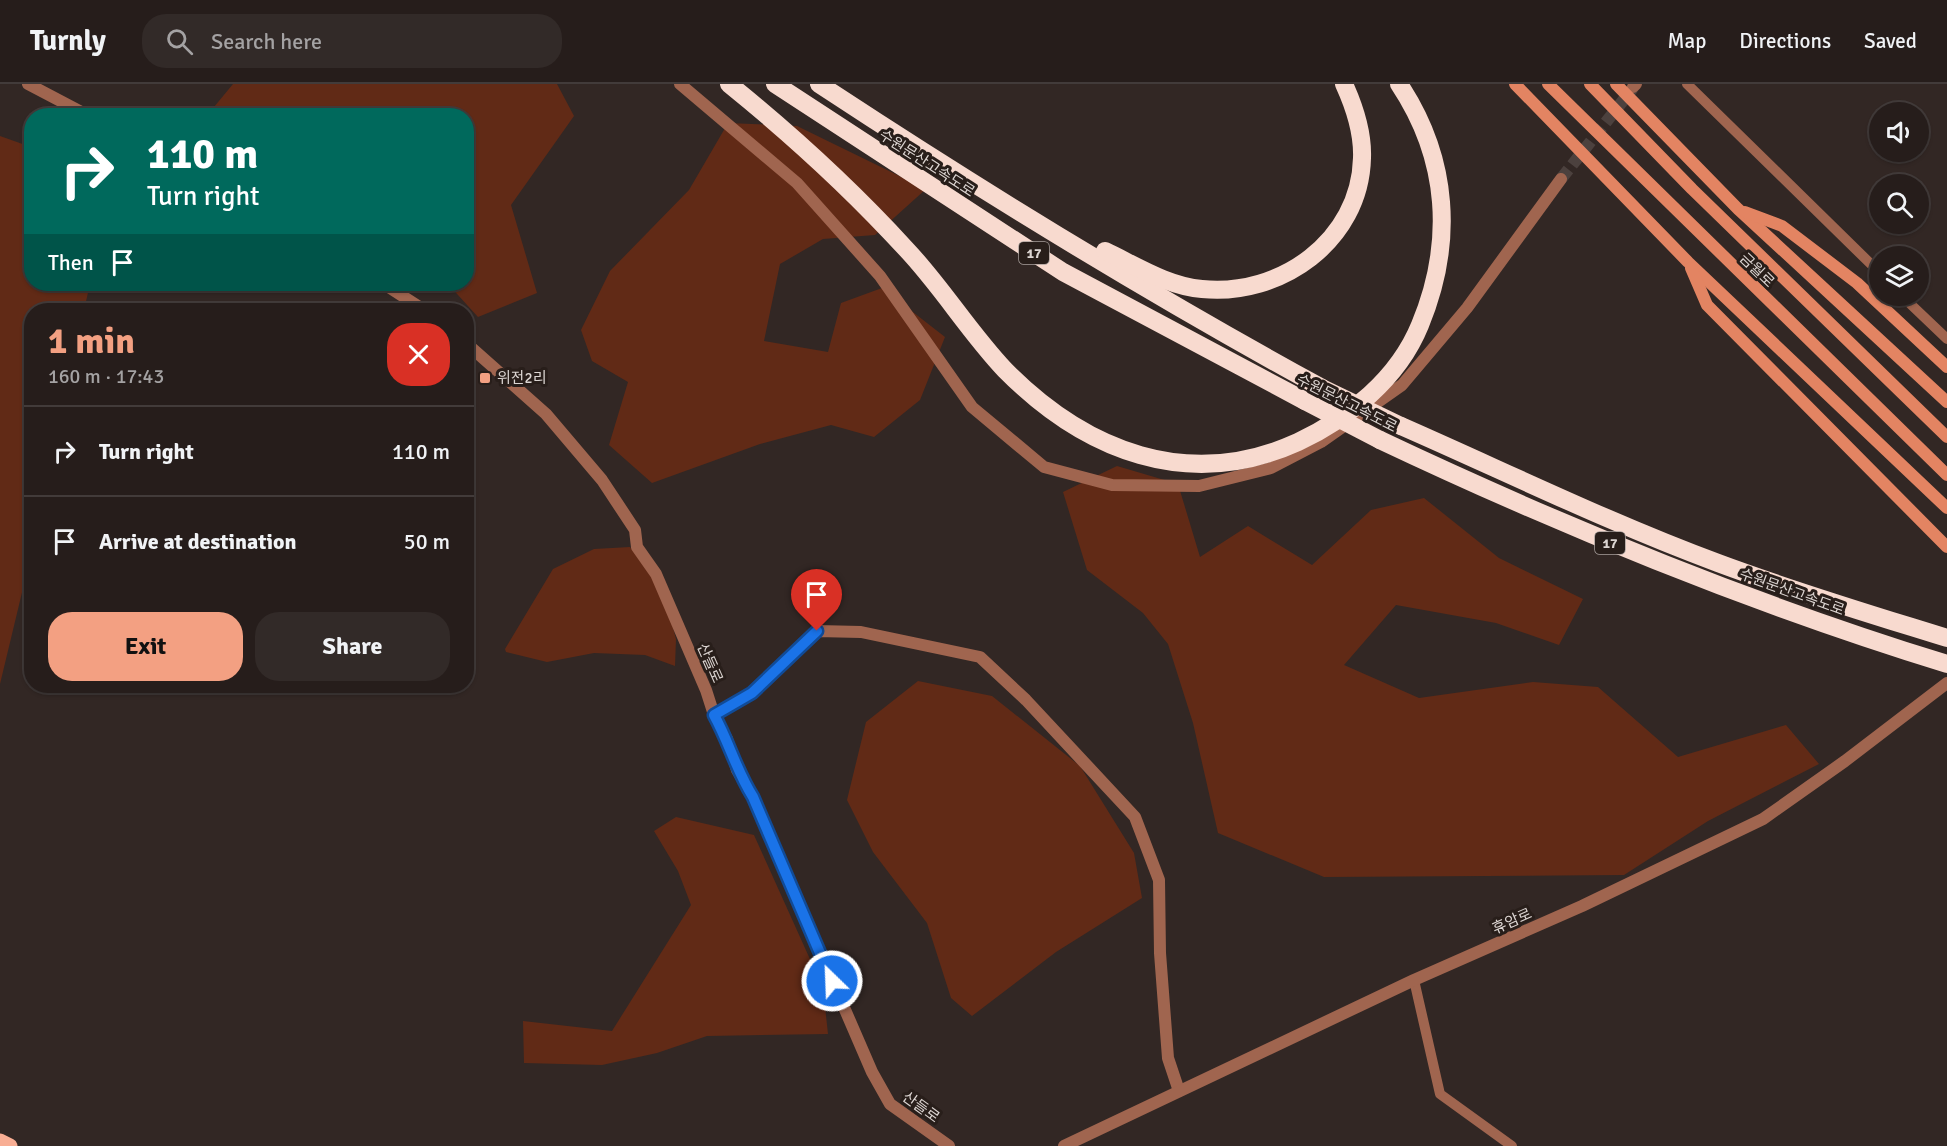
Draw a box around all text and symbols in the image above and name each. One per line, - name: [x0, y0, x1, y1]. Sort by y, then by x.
- search box: [142, 14, 562, 68]
- text: Turnly: [30, 24, 106, 58]
- icon: search: [163, 25, 196, 58]
- text: Search here: [211, 28, 322, 55]
- text: Map: [1668, 28, 1706, 54]
- text: Directions: [1739, 28, 1831, 54]
- text: Saved: [1864, 28, 1917, 54]
- map controls: [1869, 102, 1929, 306]
- button: sound: [1869, 102, 1929, 162]
- street label: 수원문산고속도로: [876, 125, 978, 201]
- text: 110 m: [147, 129, 258, 180]
- icon: right: [48, 132, 126, 210]
- button: search: [1869, 174, 1929, 234]
- text: Turn right: [147, 180, 260, 213]
- road number: 17: [1019, 242, 1049, 264]
- icon: arrive: [106, 246, 139, 279]
- button: layers: [1869, 246, 1929, 306]
- text: Then: [48, 249, 94, 276]
- street label: 금월로: [1736, 249, 1778, 291]
- text: 1 min: [48, 319, 135, 364]
- button: close: [387, 323, 450, 386]
- text: 160 m · 17:43: [48, 364, 164, 389]
- place label: 위전2리: [497, 369, 547, 387]
- street label: 수원문산고속도로: [1294, 370, 1400, 436]
- marker: 위전2리: [478, 371, 492, 385]
- icon: right: [48, 435, 81, 468]
- text: Turn right: [99, 438, 194, 465]
- text: 110 m: [392, 438, 450, 465]
- icon: arrive: [48, 525, 81, 558]
- text: Arrive at destination: [99, 528, 296, 555]
- text: 50 m: [404, 528, 450, 555]
- road number: 17: [1595, 532, 1625, 554]
- street label: 수원문산고속도로: [1737, 565, 1847, 619]
- pin: [791, 569, 842, 631]
- icon: arrive: [800, 578, 833, 611]
- button: Exit: [48, 612, 243, 681]
- button: Share: [255, 612, 450, 681]
- street label: 산들로: [693, 640, 727, 686]
- street label: 휴암로: [1489, 904, 1535, 938]
- position arrow: [800, 949, 864, 1013]
- street label: 산들로: [899, 1088, 943, 1126]

